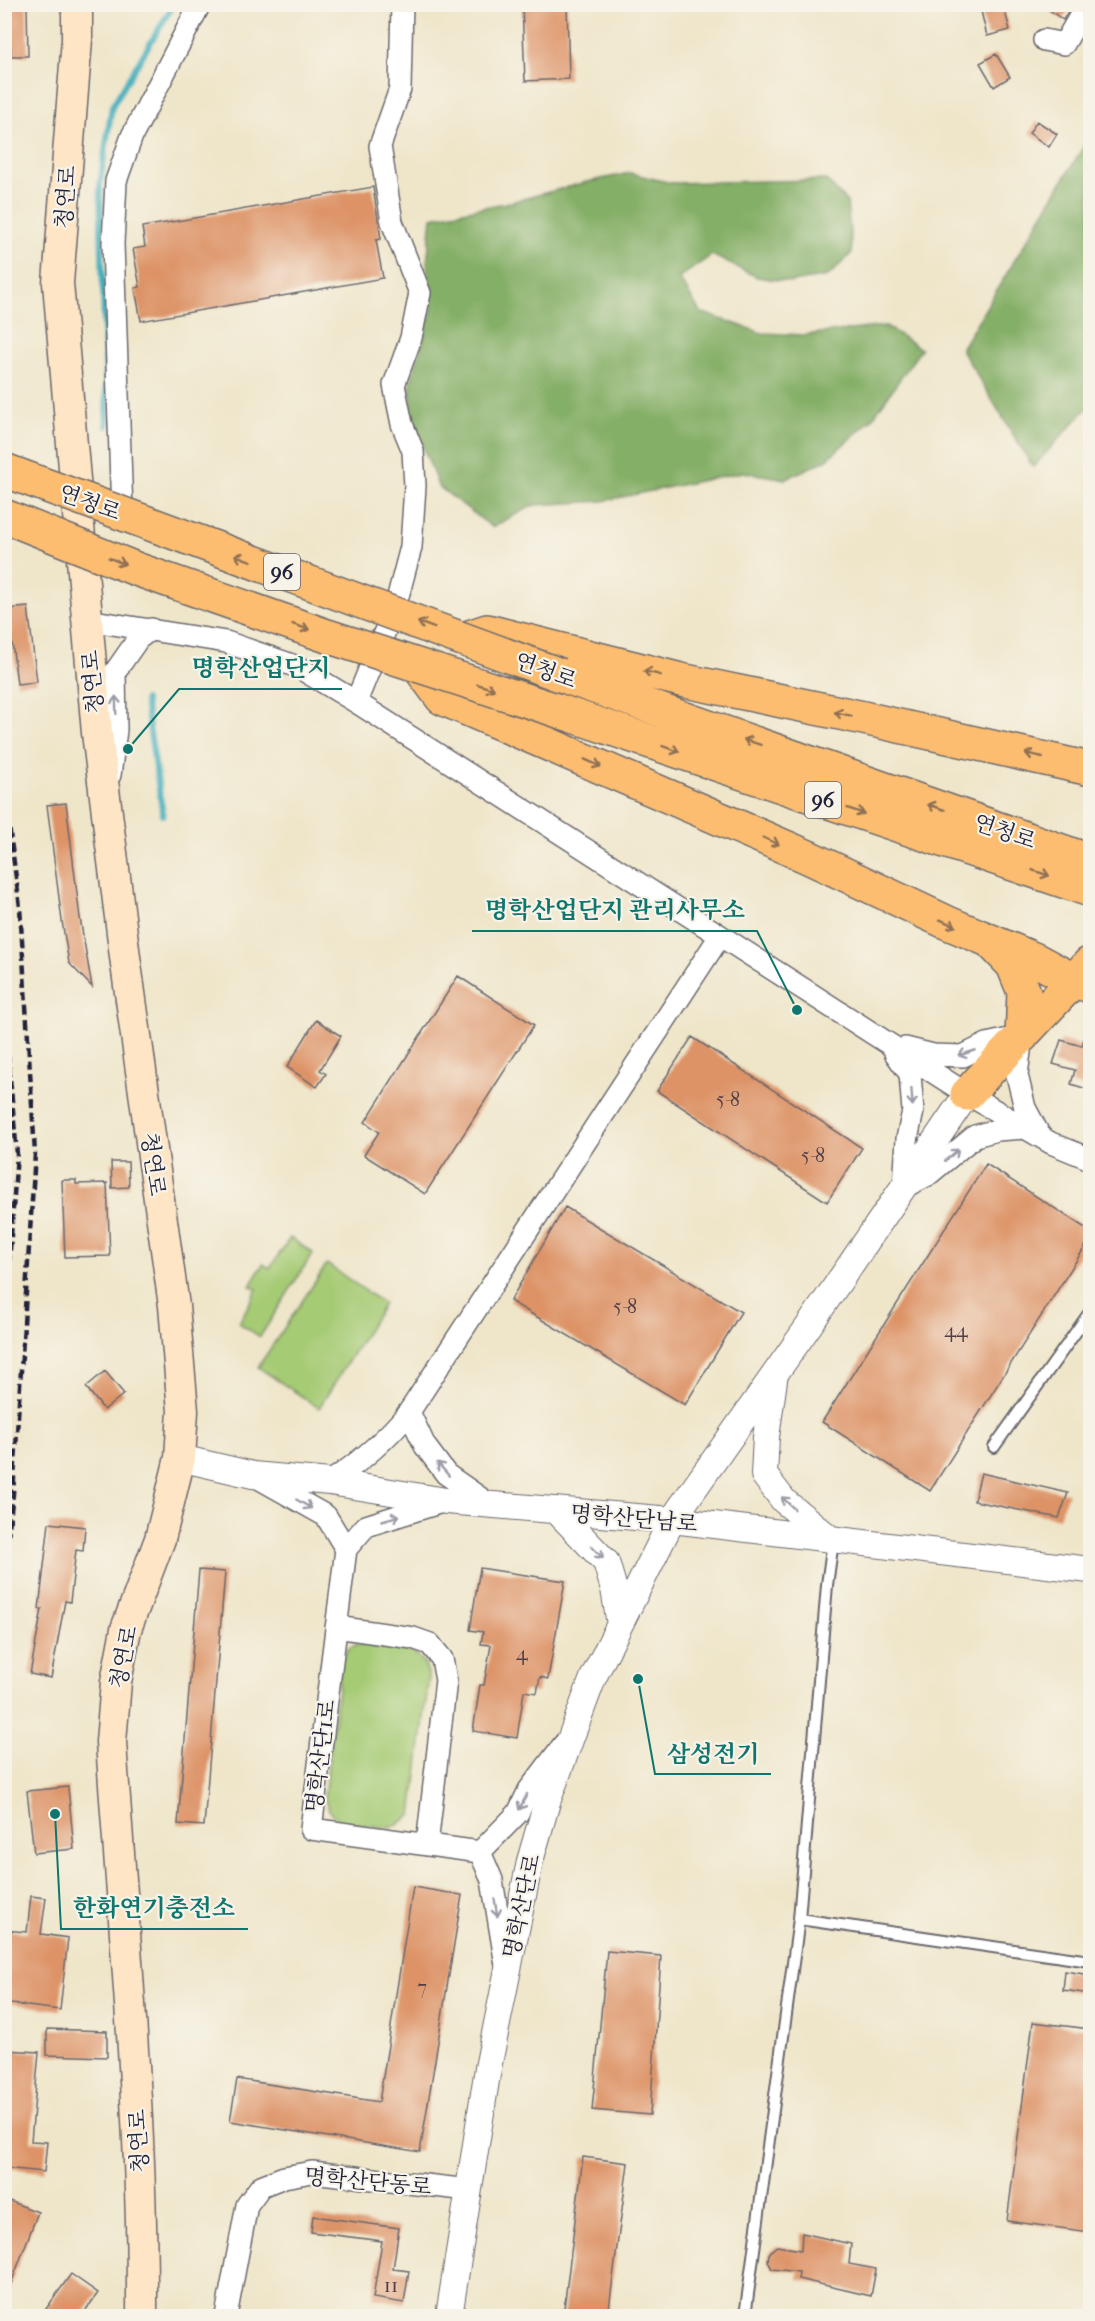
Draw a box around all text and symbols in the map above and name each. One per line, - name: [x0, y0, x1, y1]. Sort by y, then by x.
- street label: 청연로: [51, 164, 81, 230]
- street label: 연청로: [55, 480, 124, 526]
- one-way arrow: [234, 551, 253, 562]
- road number: 96: [264, 554, 300, 590]
- one-way arrow: [107, 556, 126, 567]
- one-way arrow: [417, 619, 436, 630]
- one-way arrow: [291, 622, 310, 633]
- callout: 명학산업단지: [179, 647, 342, 689]
- street label: 연청로: [511, 648, 580, 694]
- street label: 청연로: [77, 649, 109, 715]
- text: 명학산업단지: [191, 654, 331, 682]
- one-way arrow: [643, 667, 662, 679]
- one-way arrow: [476, 683, 495, 694]
- one-way arrow: [110, 696, 121, 716]
- one-way arrow: [834, 708, 853, 719]
- one-way arrow: [743, 736, 762, 747]
- one-way arrow: [661, 744, 680, 755]
- one-way arrow: [1025, 749, 1044, 760]
- one-way arrow: [583, 758, 601, 769]
- road number: 96: [805, 782, 841, 818]
- one-way arrow: [927, 800, 946, 811]
- one-way arrow: [846, 807, 865, 818]
- street label: 연청로: [970, 809, 1039, 855]
- one-way arrow: [762, 836, 780, 847]
- one-way arrow: [1031, 869, 1050, 880]
- callout: 명학산업단지 관리사무소: [472, 889, 757, 931]
- text: 명학산업단지 관리사무소: [485, 896, 745, 924]
- one-way arrow: [939, 918, 957, 929]
- one-way arrow: [957, 1048, 976, 1059]
- one-way arrow: [906, 1086, 917, 1106]
- house number: 5-8: [716, 1088, 740, 1111]
- street label: 청연로: [136, 1131, 170, 1198]
- house number: 5-8: [801, 1144, 825, 1167]
- one-way arrow: [944, 1148, 959, 1162]
- house number: 5-8: [613, 1295, 637, 1318]
- house number: 44: [944, 1319, 969, 1342]
- one-way arrow: [436, 1461, 449, 1477]
- one-way arrow: [780, 1496, 795, 1510]
- one-way arrow: [295, 1498, 312, 1510]
- street label: 명학산단남로: [569, 1500, 699, 1538]
- one-way arrow: [381, 1512, 400, 1523]
- one-way arrow: [589, 1545, 604, 1560]
- street label: 청연로: [105, 1623, 143, 1691]
- house number: 4: [516, 1642, 529, 1665]
- street label: 명학산단1로: [301, 1698, 341, 1814]
- callout: 삼성전기: [655, 1732, 771, 1774]
- text: 삼성전기: [667, 1740, 759, 1768]
- one-way arrow: [517, 1792, 528, 1810]
- street label: 명학산단로: [498, 1852, 546, 1961]
- callout: 한화연기충전소: [61, 1887, 248, 1929]
- text: 한화연기충전소: [73, 1894, 235, 1922]
- one-way arrow: [491, 1897, 502, 1917]
- house number: 7: [417, 1976, 427, 1999]
- street label: 청연로: [124, 2108, 154, 2173]
- street label: 명학산단동로: [303, 2163, 433, 2201]
- house number: 11: [384, 2274, 398, 2297]

